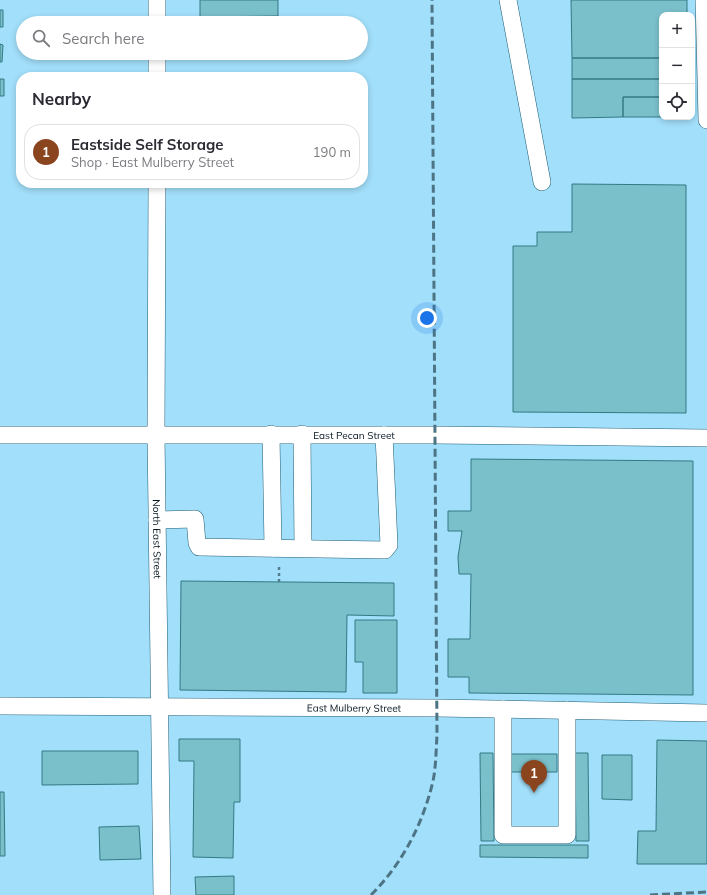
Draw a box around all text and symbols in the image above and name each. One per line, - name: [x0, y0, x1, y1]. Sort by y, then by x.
- map controls: [659, 12, 695, 120]
- button: +: [659, 12, 695, 48]
- search box: [16, 16, 368, 60]
- icon: search: [30, 27, 52, 49]
- text: Search here: [62, 29, 144, 48]
- button: −: [659, 48, 695, 84]
- button: locate: [659, 84, 695, 120]
- text: Nearby: [32, 88, 91, 109]
- text: Eastside Self Storage: [71, 135, 224, 154]
- text: 1: [42, 144, 50, 160]
- text: 190 m: [313, 144, 351, 160]
- text: Shop · East Mulberry Street: [71, 154, 234, 170]
- your location: [417, 308, 437, 328]
- street label: East Pecan Street: [313, 429, 395, 442]
- street label: North East Street: [150, 499, 164, 579]
- street label: East Mulberry Street: [307, 701, 402, 714]
- pin: 1: [521, 760, 547, 793]

